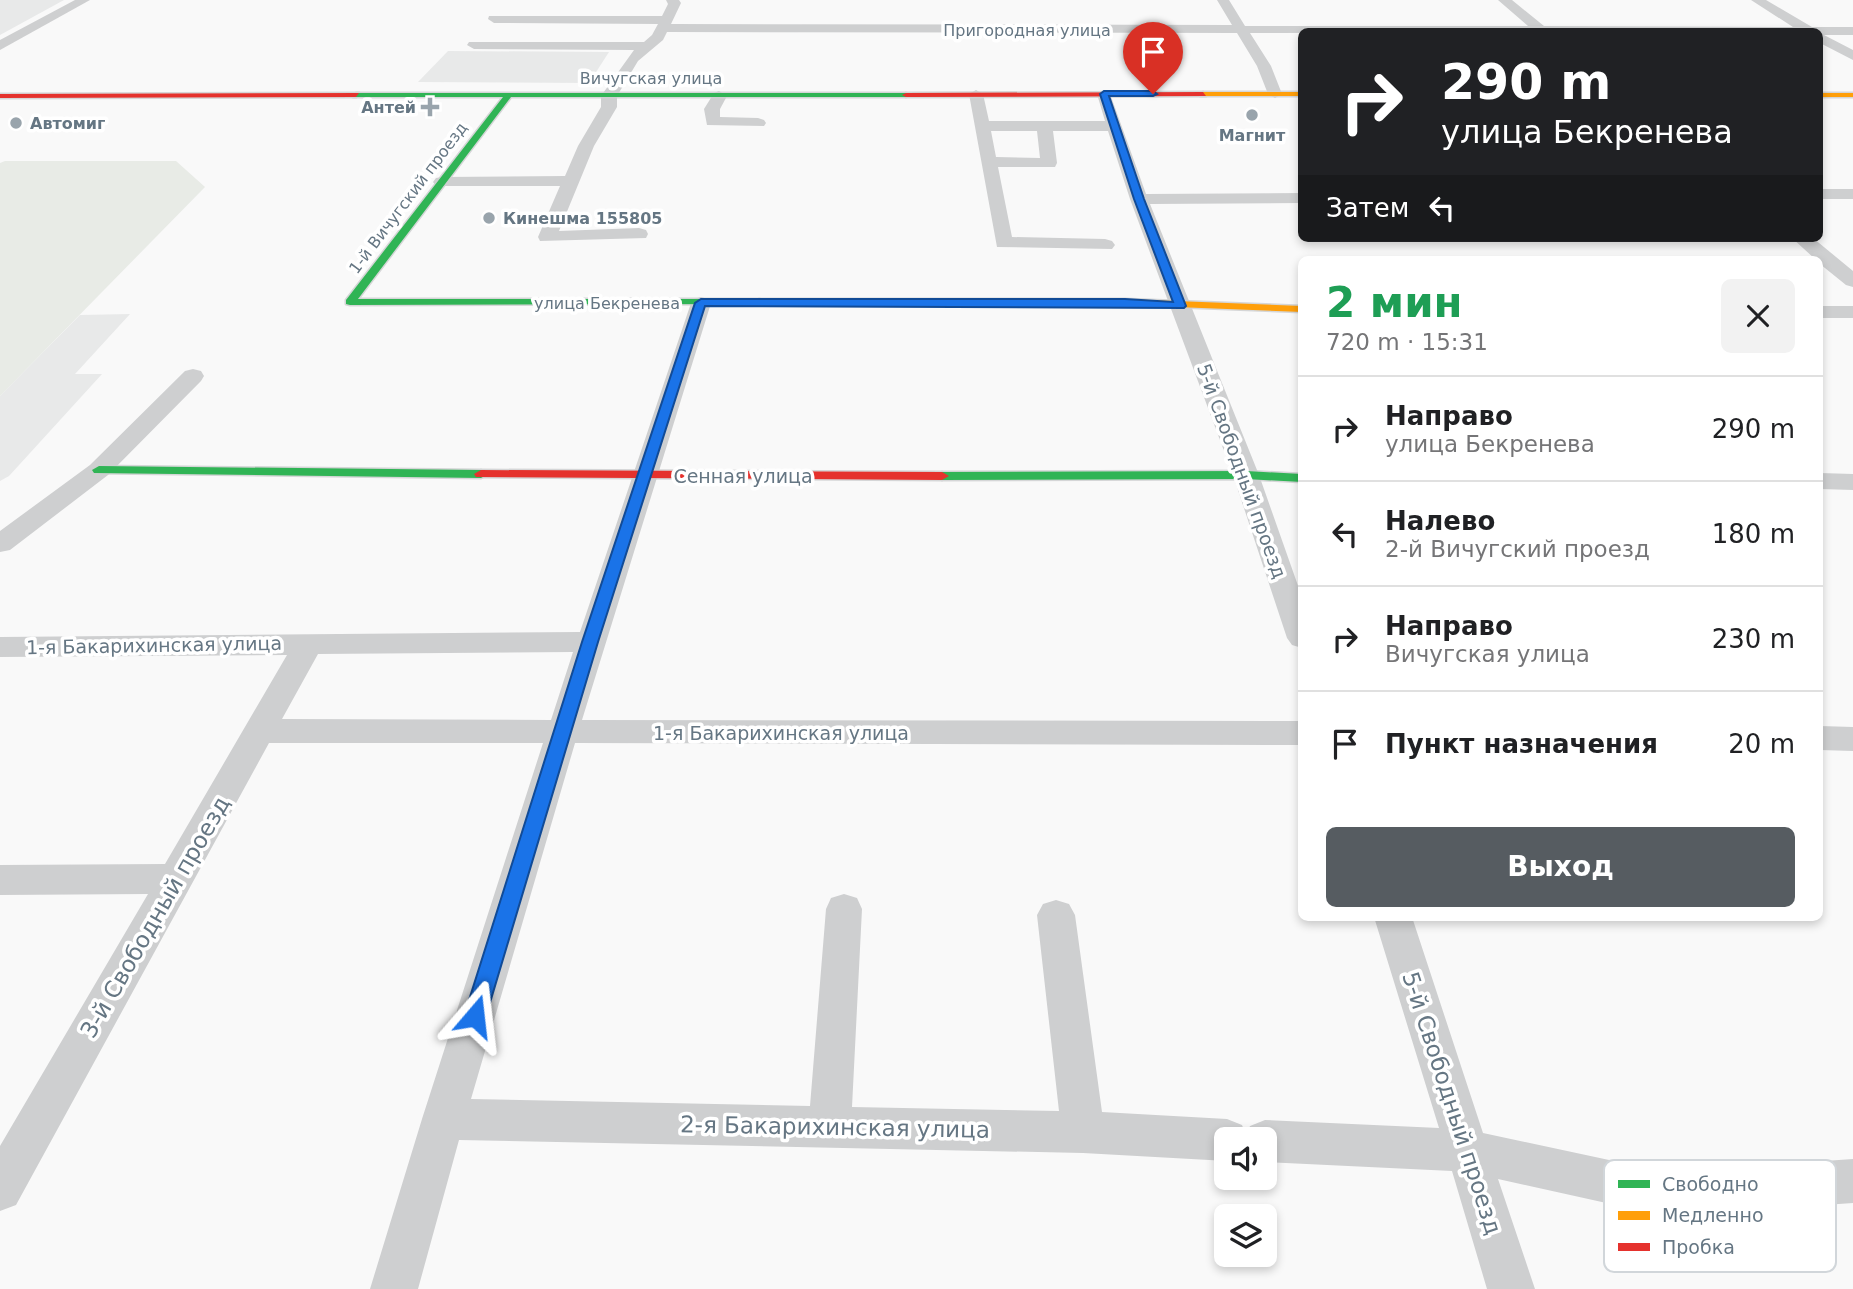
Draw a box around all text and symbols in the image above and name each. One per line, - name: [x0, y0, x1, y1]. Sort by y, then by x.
- street label: Пригородная улица: [943, 21, 1111, 40]
- pin: [1123, 22, 1183, 94]
- icon: arrive: [1134, 33, 1172, 71]
- text: 290 m: [1441, 54, 1611, 111]
- icon: right: [1326, 56, 1417, 147]
- street label: Вичугская улица: [580, 69, 722, 88]
- place label: Антей: [361, 98, 416, 117]
- marker: Антей: [422, 99, 438, 115]
- marker: Магнит: [1244, 107, 1260, 123]
- text: улица Бекренева: [1441, 113, 1733, 151]
- place label: Автомиг: [30, 114, 105, 133]
- marker: Автомиг: [8, 115, 24, 131]
- street label: 1-й Вичугский проезд: [345, 119, 471, 277]
- place label: Магнит: [1219, 126, 1286, 145]
- icon: left: [1423, 189, 1461, 227]
- text: Затем: [1326, 193, 1409, 223]
- place label: Кинешма 155805: [503, 209, 662, 228]
- marker: Кинешма 155805: [481, 210, 497, 226]
- text: 2 мин: [1326, 278, 1463, 327]
- button: close: [1721, 279, 1795, 353]
- street label: улица Бекренева: [534, 294, 680, 313]
- text: 720 m · 15:31: [1326, 329, 1488, 355]
- street label: 5-й Свободный проезд: [1193, 361, 1291, 581]
- text: Направо: [1385, 401, 1513, 431]
- icon: right: [1326, 410, 1364, 448]
- text: 290 m: [1712, 414, 1795, 444]
- text: улица Бекренева: [1385, 431, 1595, 457]
- street label: Сенная улица: [673, 465, 813, 487]
- text: Налево: [1385, 506, 1495, 536]
- icon: left: [1326, 515, 1364, 553]
- text: 180 m: [1712, 519, 1795, 549]
- text: 2-й Вичугский проезд: [1385, 536, 1650, 562]
- text: Направо: [1385, 611, 1513, 641]
- icon: right: [1326, 620, 1364, 658]
- text: 230 m: [1712, 624, 1795, 654]
- street label: 1-я Бакарихинская улица: [26, 632, 282, 658]
- text: Вичугская улица: [1385, 641, 1590, 667]
- street label: 1-я Бакарихинская улица: [653, 722, 909, 744]
- icon: arrive: [1326, 725, 1364, 763]
- text: Пункт назначения: [1385, 729, 1658, 759]
- text: 20 m: [1728, 729, 1795, 759]
- street label: 3-й Свободный проезд: [75, 792, 235, 1042]
- button: Выход: [1326, 827, 1795, 907]
- street label: 5-й Свободный проезд: [1397, 968, 1507, 1238]
- position arrow: [438, 979, 512, 1053]
- street label: 2-я Бакарихинская улица: [680, 1111, 990, 1143]
- map controls: [1214, 1127, 1277, 1267]
- button: sound: [1214, 1127, 1277, 1190]
- legend: [1604, 1160, 1836, 1272]
- text: Свободно: [1662, 1173, 1759, 1195]
- button: layers: [1214, 1204, 1277, 1267]
- text: Медленно: [1662, 1204, 1764, 1226]
- text: Пробка: [1662, 1236, 1735, 1258]

